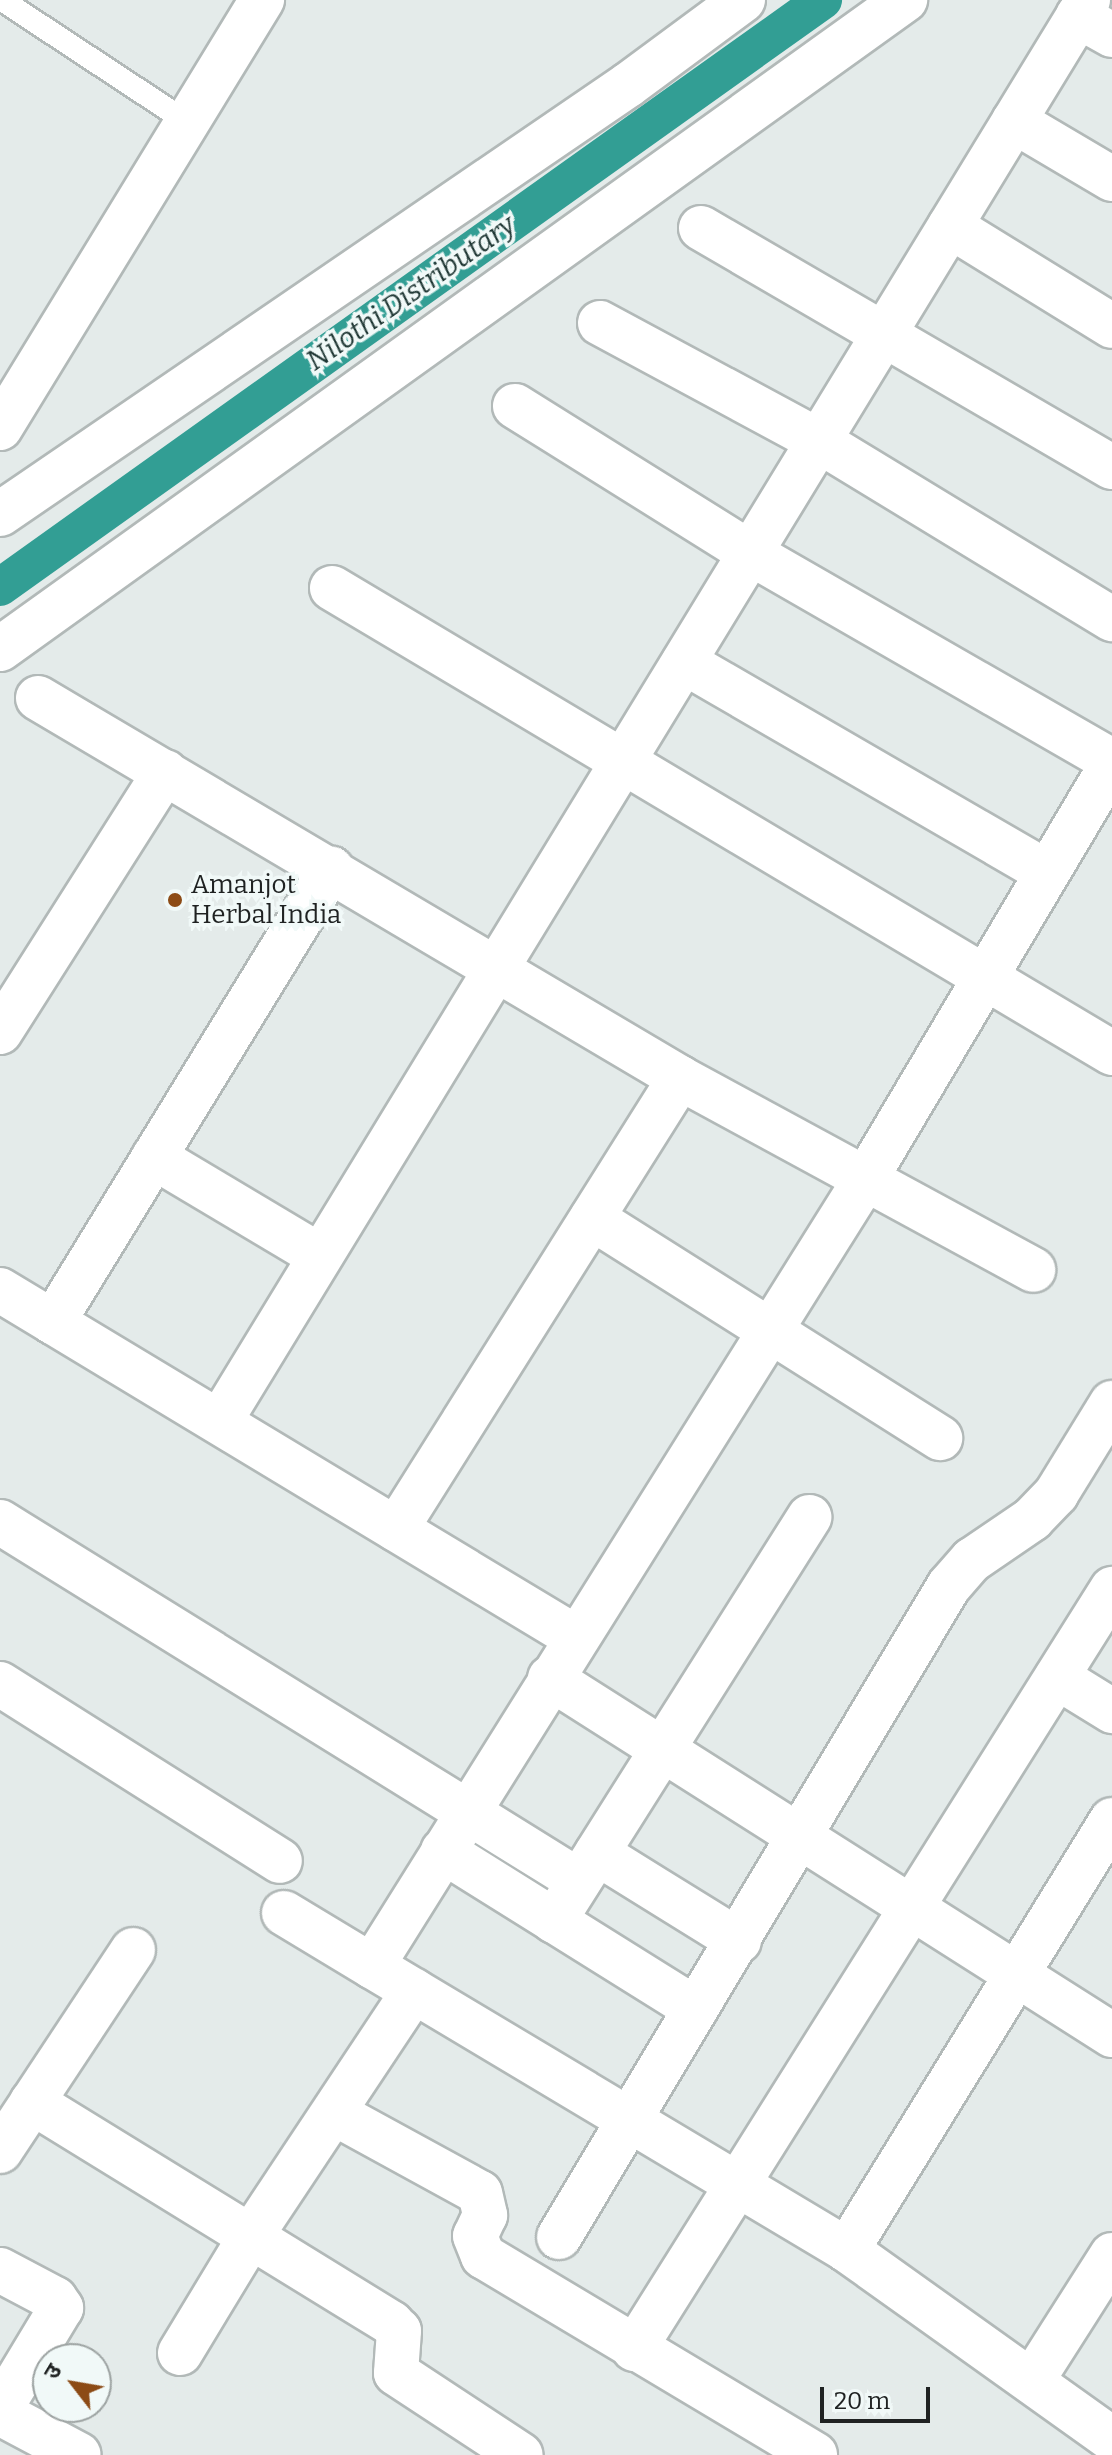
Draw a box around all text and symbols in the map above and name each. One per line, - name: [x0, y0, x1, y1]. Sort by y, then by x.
- water label: Nilothi Distributary: [300, 208, 522, 378]
- place label: Amanjot Herbal India: [191, 869, 341, 930]
- marker: Amanjot Herbal India: [166, 891, 184, 909]
- north arrow: [32, 2343, 112, 2423]
- text: उ: [38, 2359, 68, 2384]
- scale bar: [824, 2371, 934, 2421]
- text: 20 m: [834, 2387, 890, 2415]

